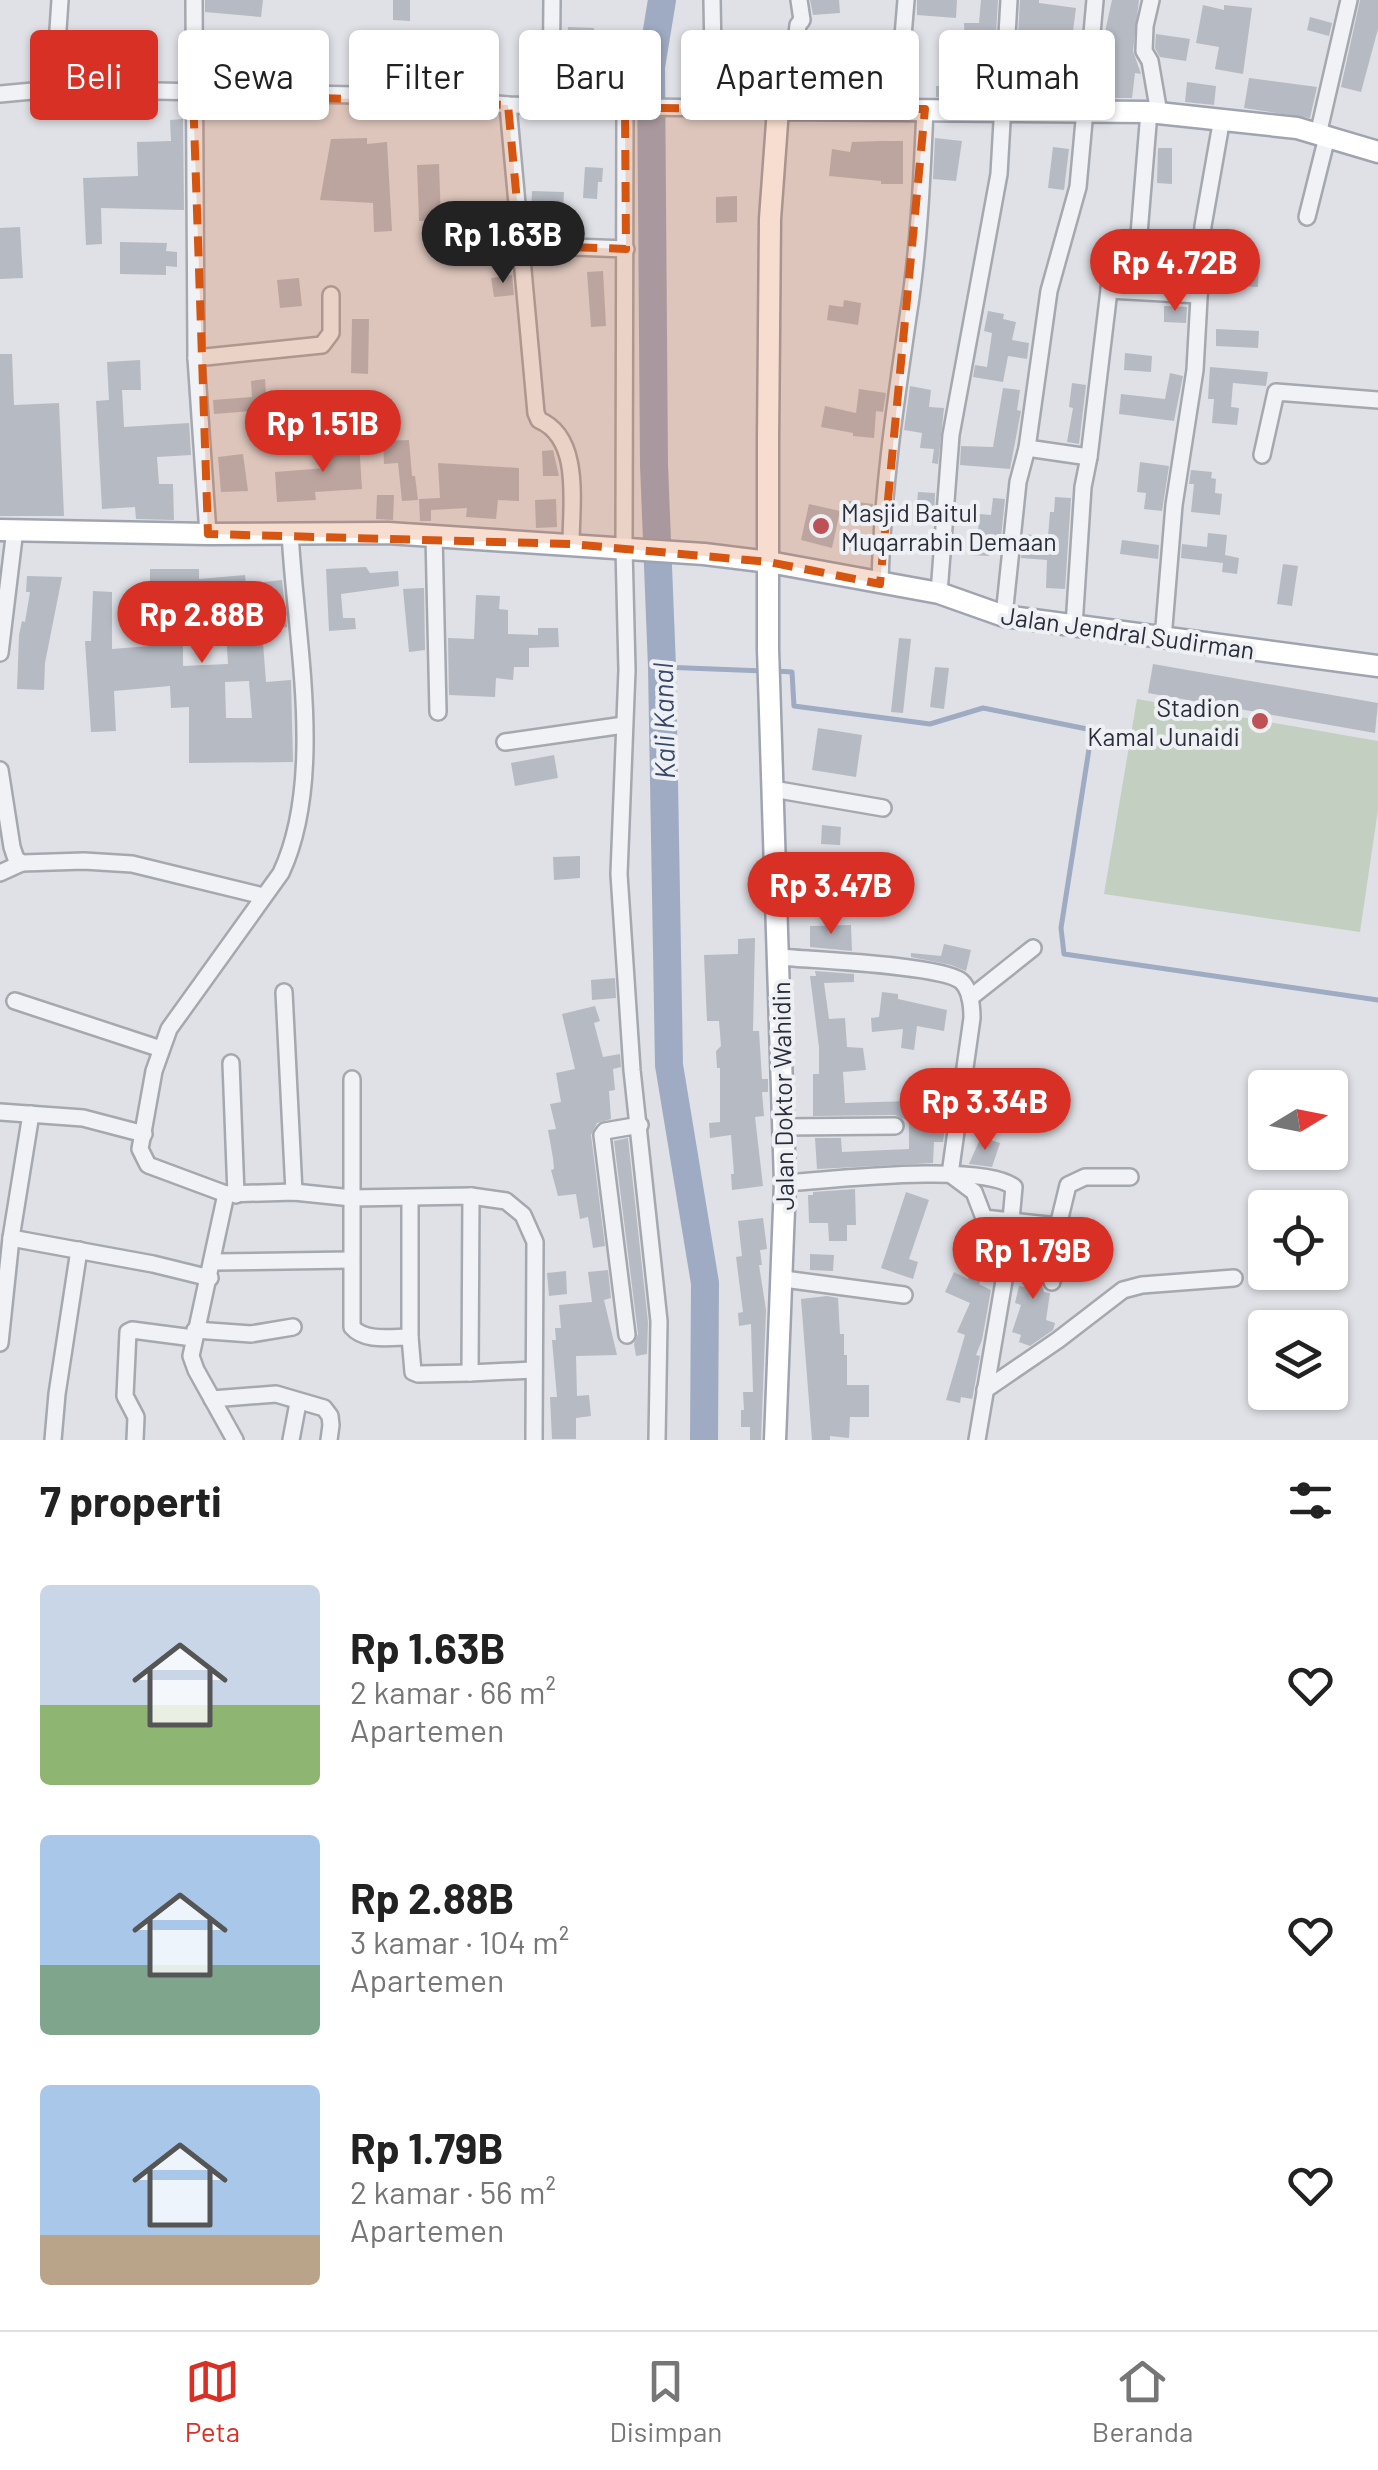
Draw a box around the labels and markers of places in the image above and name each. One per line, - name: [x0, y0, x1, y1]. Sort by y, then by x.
- pin: Rp 1.63B: [400, 201, 606, 286]
- pin: Rp 4.72B: [1072, 229, 1278, 314]
- pin: Rp 1.51B: [220, 390, 426, 475]
- place label: Masjid Baitul Muqarrabin Demaan: [841, 497, 1057, 556]
- marker: Masjid Baitul Muqarrabin Demaan: [810, 515, 832, 537]
- pin: Rp 2.88B: [99, 581, 305, 666]
- place label: Stadion Kamal Junaidi: [1087, 692, 1240, 751]
- marker: Stadion Kamal Junaidi: [1249, 710, 1271, 732]
- pin: Rp 3.47B: [728, 852, 934, 937]
- pin: Rp 3.34B: [882, 1068, 1088, 1153]
- pin: Rp 1.79B: [930, 1217, 1136, 1302]

